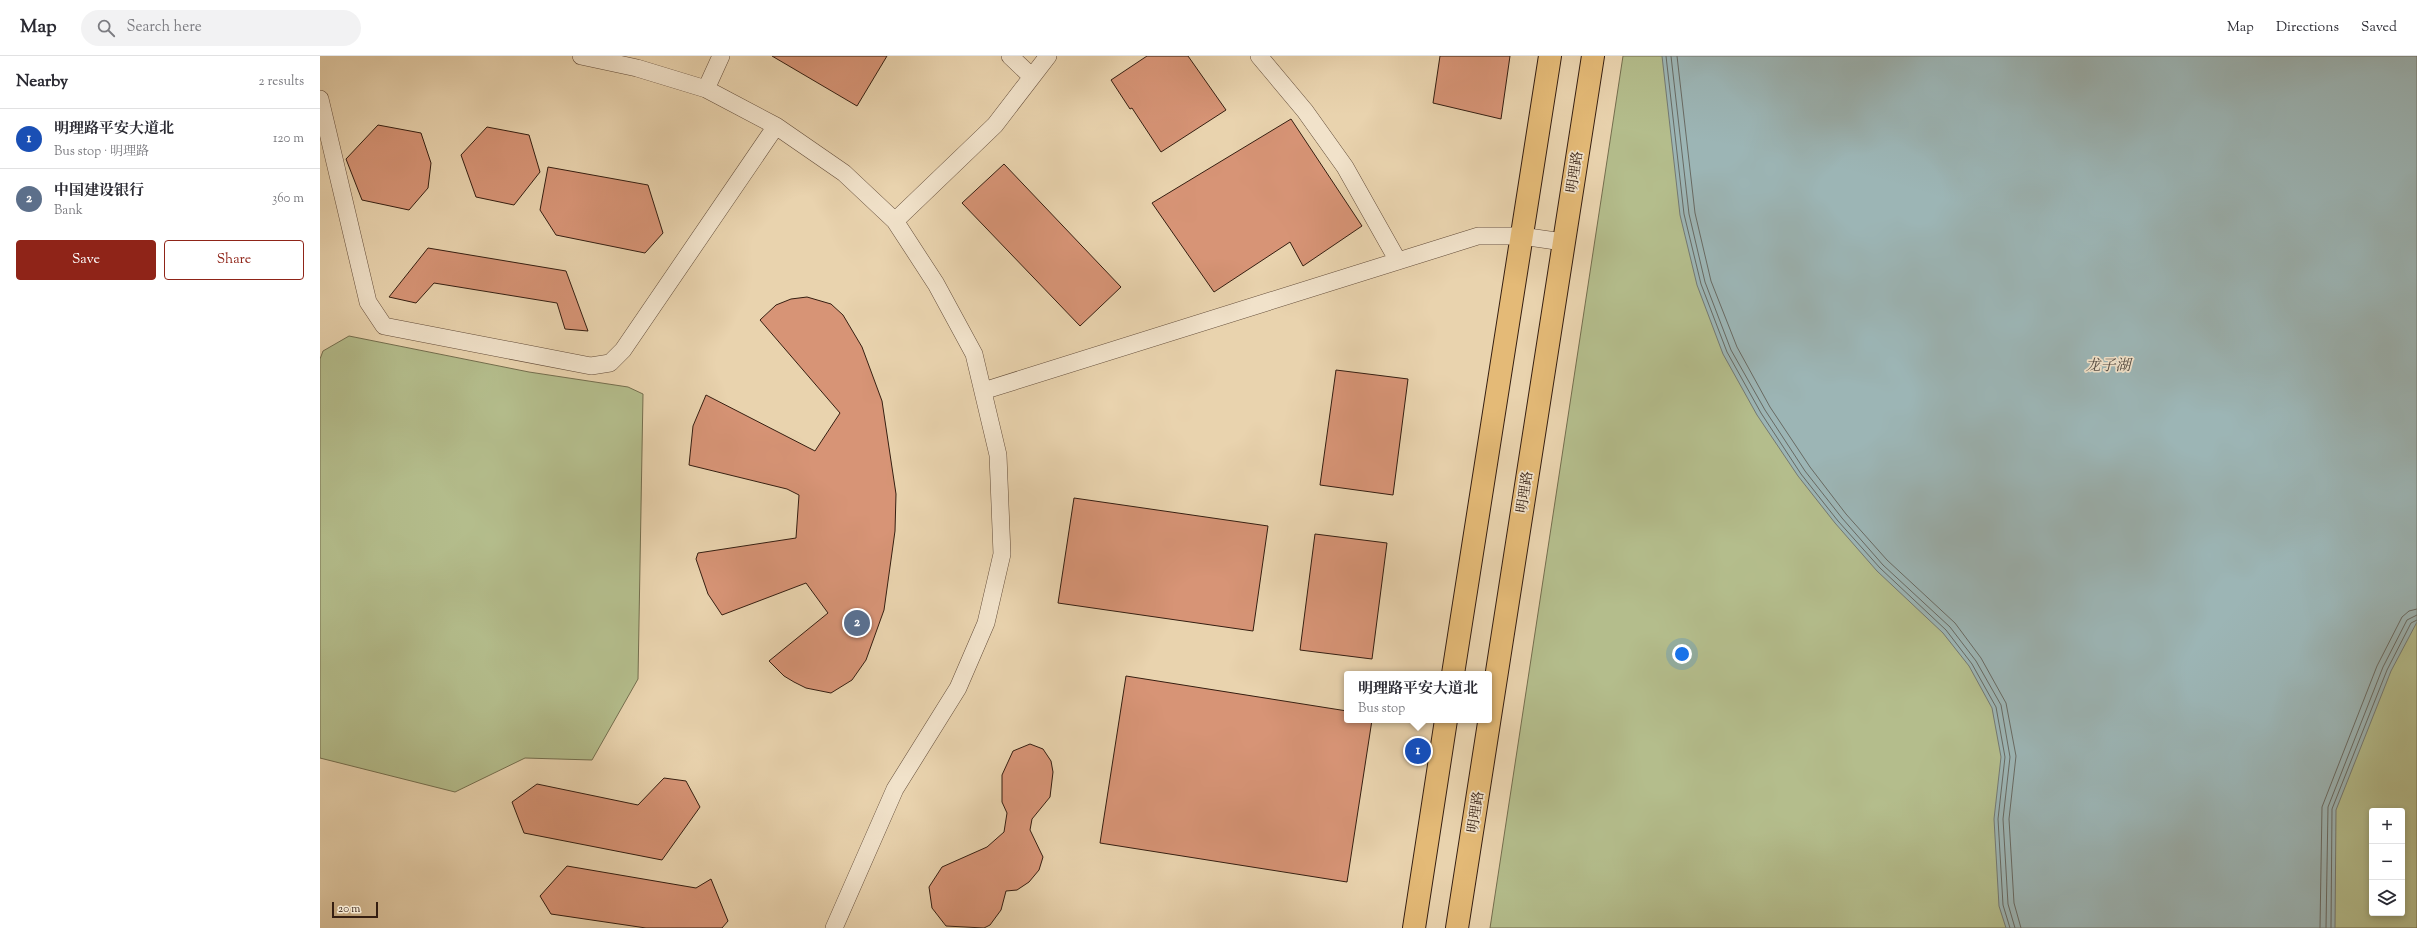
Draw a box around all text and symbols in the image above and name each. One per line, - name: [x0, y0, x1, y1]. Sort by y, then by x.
- search box: [81, 10, 361, 46]
- text: Map: [20, 14, 57, 41]
- icon: search: [95, 17, 117, 39]
- text: Search here: [127, 17, 202, 38]
- text: Map: [2227, 18, 2254, 38]
- text: Directions: [2276, 18, 2339, 38]
- text: Saved: [2361, 18, 2397, 38]
- text: Nearby: [16, 70, 68, 94]
- text: 2 results: [259, 73, 304, 91]
- text: 明理路平安大道北: [54, 119, 174, 140]
- text: 1: [27, 130, 31, 148]
- text: 120 m: [273, 130, 304, 148]
- text: Bus stop · 明理路: [54, 143, 149, 161]
- street label: 明理路: [1563, 150, 1589, 195]
- text: 中国建设银行: [54, 181, 144, 202]
- text: 2: [26, 190, 32, 208]
- text: 360 m: [272, 190, 304, 208]
- text: Bank: [54, 202, 83, 220]
- button: Save: [16, 240, 156, 280]
- button: Share: [164, 240, 304, 280]
- water label: 龙子湖: [2085, 356, 2133, 377]
- street label: 明理路: [1513, 470, 1539, 515]
- pin: 2: [844, 608, 870, 638]
- your location: [1672, 644, 1692, 664]
- popup: [1344, 671, 1492, 723]
- text: 明理路平安大道北: [1358, 679, 1478, 700]
- text: Bus stop: [1358, 700, 1405, 718]
- pin: 1: [1405, 736, 1431, 766]
- street label: 明理路: [1464, 790, 1490, 835]
- map controls: [2369, 808, 2405, 916]
- button: +: [2369, 808, 2405, 844]
- button: −: [2369, 844, 2405, 880]
- button: layers: [2369, 880, 2405, 916]
- scale bar: [332, 900, 378, 919]
- text: 20 m: [338, 901, 360, 917]

